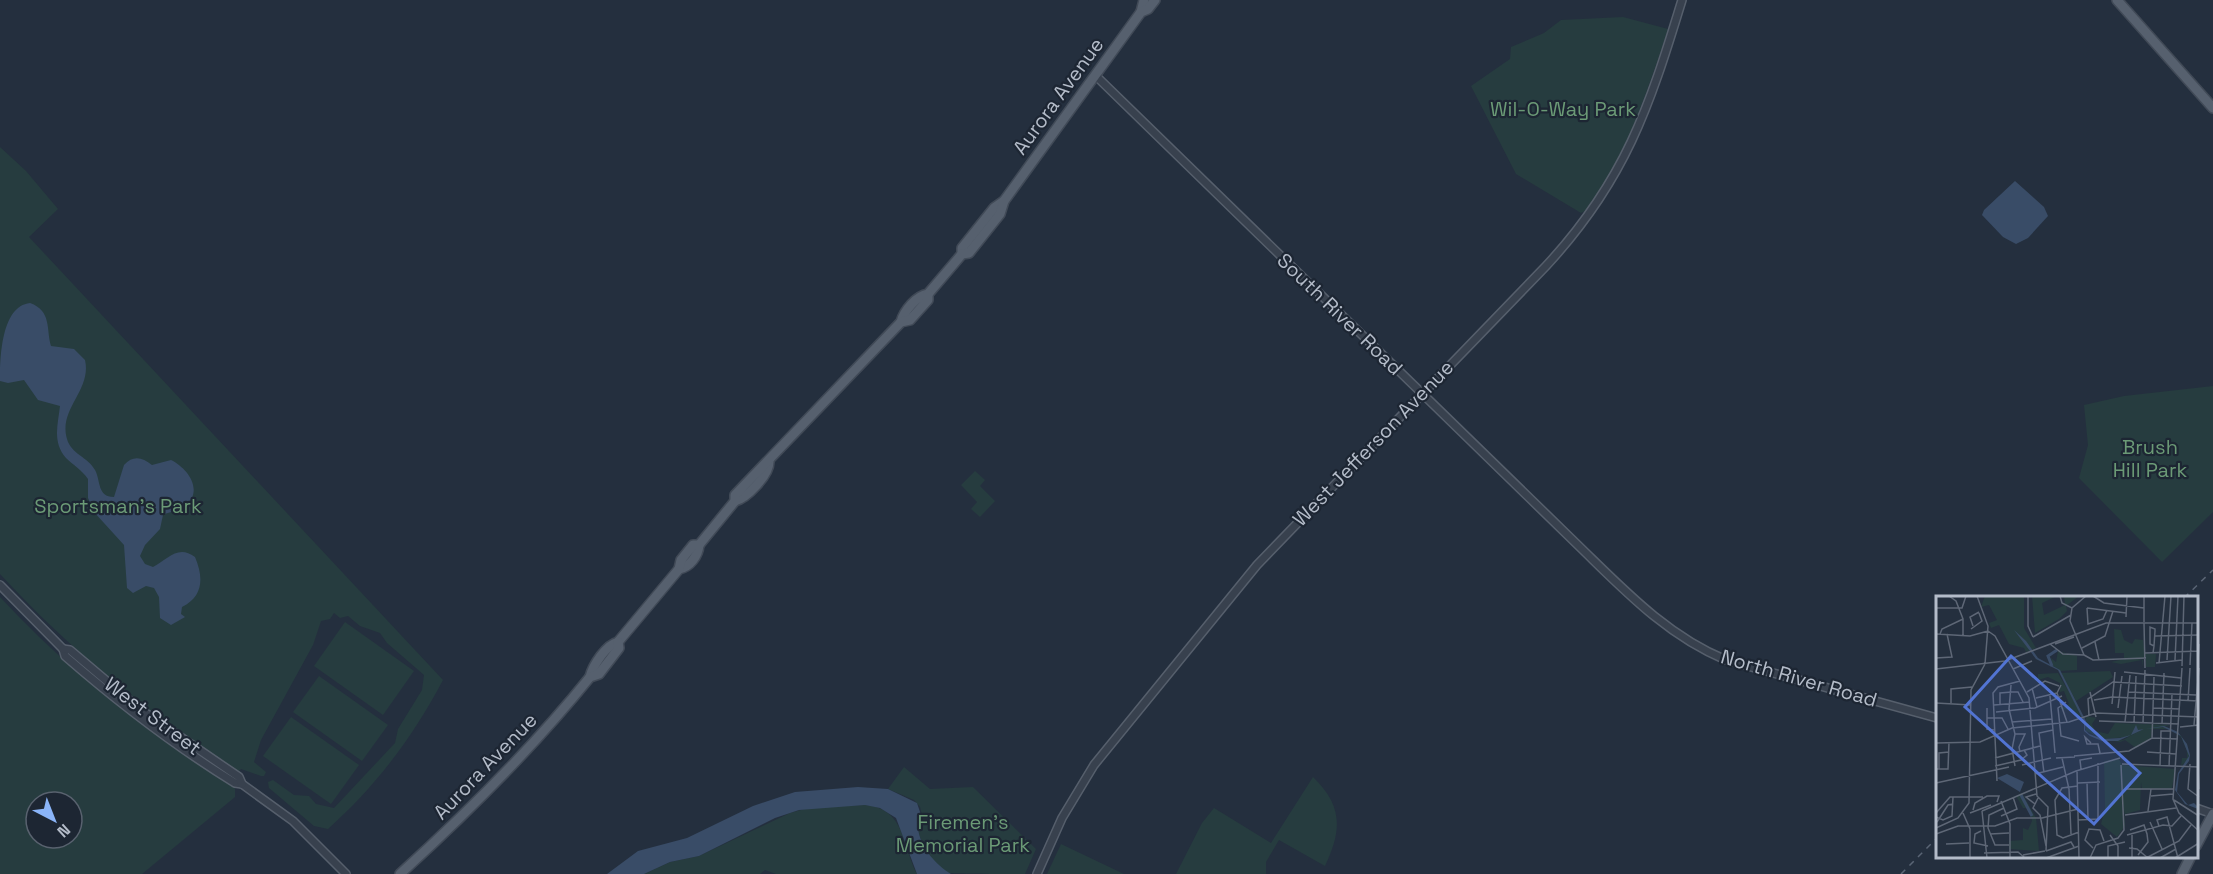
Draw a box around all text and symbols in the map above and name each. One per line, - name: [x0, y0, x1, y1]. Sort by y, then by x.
- street label: Aurora Avenue: [1007, 32, 1109, 160]
- park label: Wil-O-Way Park: [1490, 96, 1636, 122]
- street label: South River Road: [1272, 247, 1408, 381]
- street label: West Jefferson Avenue: [1287, 354, 1459, 532]
- park label: Brush Hill Park: [2113, 434, 2188, 483]
- park label: Sportsman's Park: [34, 493, 202, 519]
- inset map: [1936, 596, 2198, 859]
- street label: North River Road: [1718, 643, 1880, 713]
- street label: West Street: [99, 671, 207, 761]
- street label: Aurora Avenue: [428, 707, 542, 825]
- north arrow: [24, 790, 84, 850]
- park label: Firemen's Memorial Park: [896, 809, 1030, 858]
- text: N: [53, 819, 75, 842]

